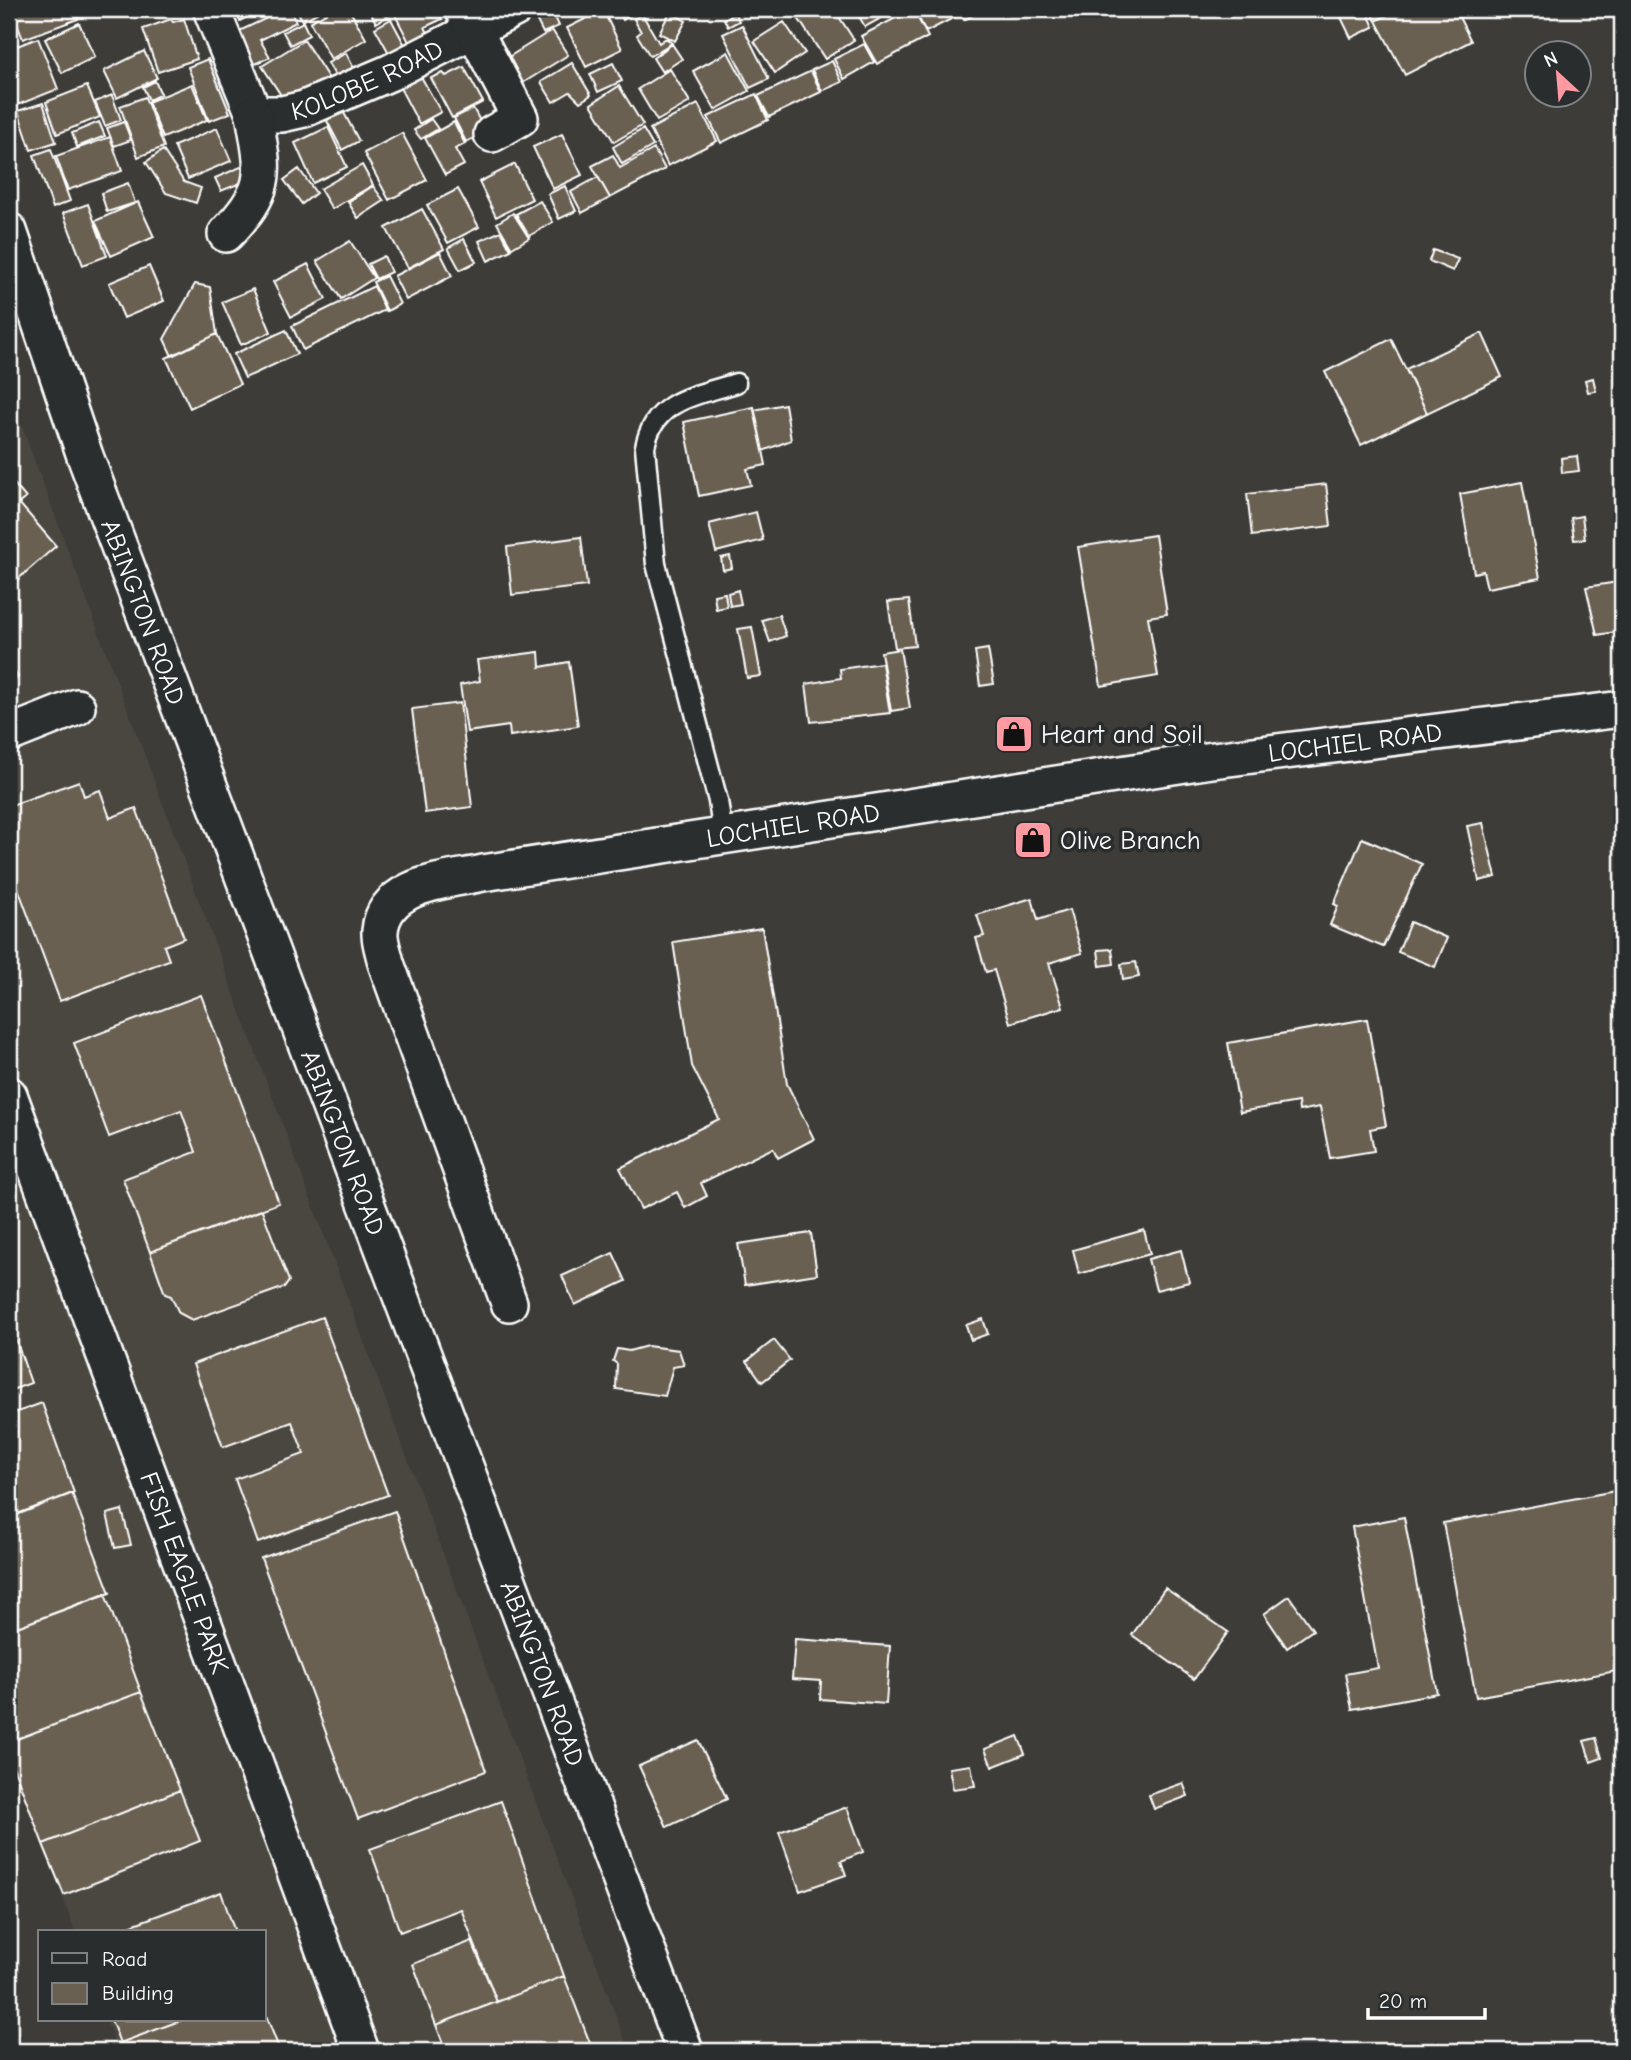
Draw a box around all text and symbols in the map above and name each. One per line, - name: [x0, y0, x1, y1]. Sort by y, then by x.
- street label: KOLOBE ROAD: [289, 34, 448, 127]
- north arrow: [1522, 38, 1592, 108]
- text: N: [1541, 47, 1561, 72]
- street label: ABINGTON ROAD: [94, 515, 191, 709]
- shop icon: Heart and Soil: [993, 713, 1035, 755]
- street label: LOCHIEL ROAD: [1266, 718, 1444, 769]
- place label: Heart and Soil: [1041, 720, 1203, 750]
- street label: LOCHIEL ROAD: [704, 798, 882, 854]
- shop icon: Olive Branch: [1012, 819, 1054, 861]
- place label: Olive Branch: [1060, 826, 1201, 856]
- street label: ABINGTON ROAD: [294, 1046, 391, 1240]
- street label: FISH EAGLE PARK: [133, 1468, 235, 1678]
- street label: ABINGTON ROAD: [494, 1577, 590, 1770]
- legend: [38, 1930, 266, 2022]
- text: Road: [102, 1947, 147, 1971]
- scale bar: [1368, 1976, 1486, 2020]
- text: Building: [102, 1981, 174, 2005]
- text: 20 m: [1379, 1989, 1427, 2013]

